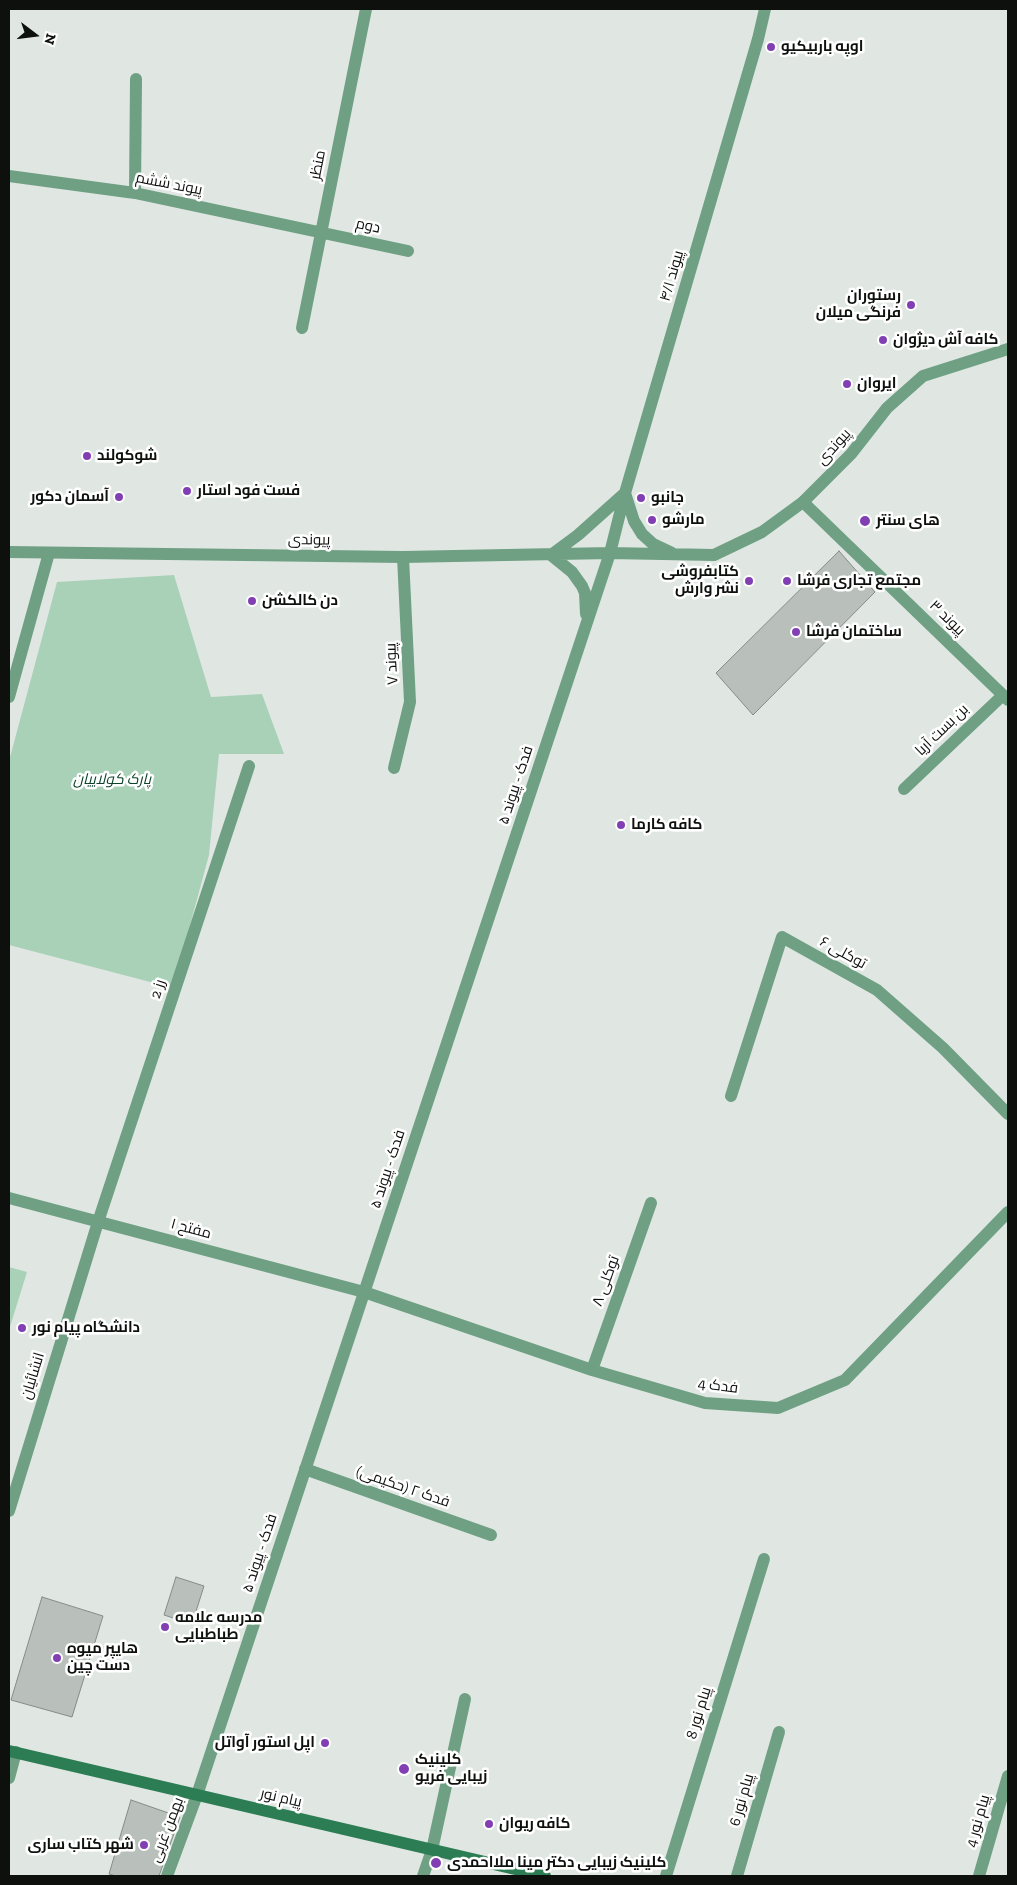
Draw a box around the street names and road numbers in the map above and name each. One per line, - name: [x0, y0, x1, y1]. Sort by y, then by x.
- street label: منظر: [306, 149, 330, 181]
- street label: پیوند ششم: [134, 169, 204, 199]
- street label: دوم: [354, 214, 382, 238]
- street label: پیوند ۴/۱: [656, 248, 688, 304]
- street label: پیوندی: [813, 425, 855, 469]
- street label: پیوندی: [288, 531, 330, 549]
- street label: پیوند ۳: [925, 597, 969, 639]
- street label: پیوند ۷: [382, 643, 402, 685]
- street label: بن بست آریا: [912, 700, 972, 760]
- street label: فدک - پیوند ۵: [495, 743, 537, 827]
- street label: توکلی ۶: [817, 933, 869, 973]
- street label: رز 2: [147, 977, 169, 1001]
- street label: فدک - پیوند ۵: [367, 1127, 409, 1211]
- street label: مفتح ۱: [169, 1215, 213, 1243]
- street label: توکلی ۸: [589, 1253, 623, 1309]
- street label: انشائیان: [17, 1350, 49, 1402]
- street label: فدک 4: [697, 1375, 739, 1397]
- street label: فدک ۲ (حکیمی): [354, 1463, 452, 1511]
- street label: فدک - پیوند ۵: [239, 1511, 281, 1595]
- street label: پیام نور 8: [683, 1685, 715, 1741]
- street label: پیام نور 6: [726, 1772, 758, 1828]
- street label: پیام نور: [258, 1784, 304, 1812]
- street label: پیام نور 4: [962, 1793, 994, 1849]
- street label: بهمن غربی: [146, 1795, 188, 1865]

